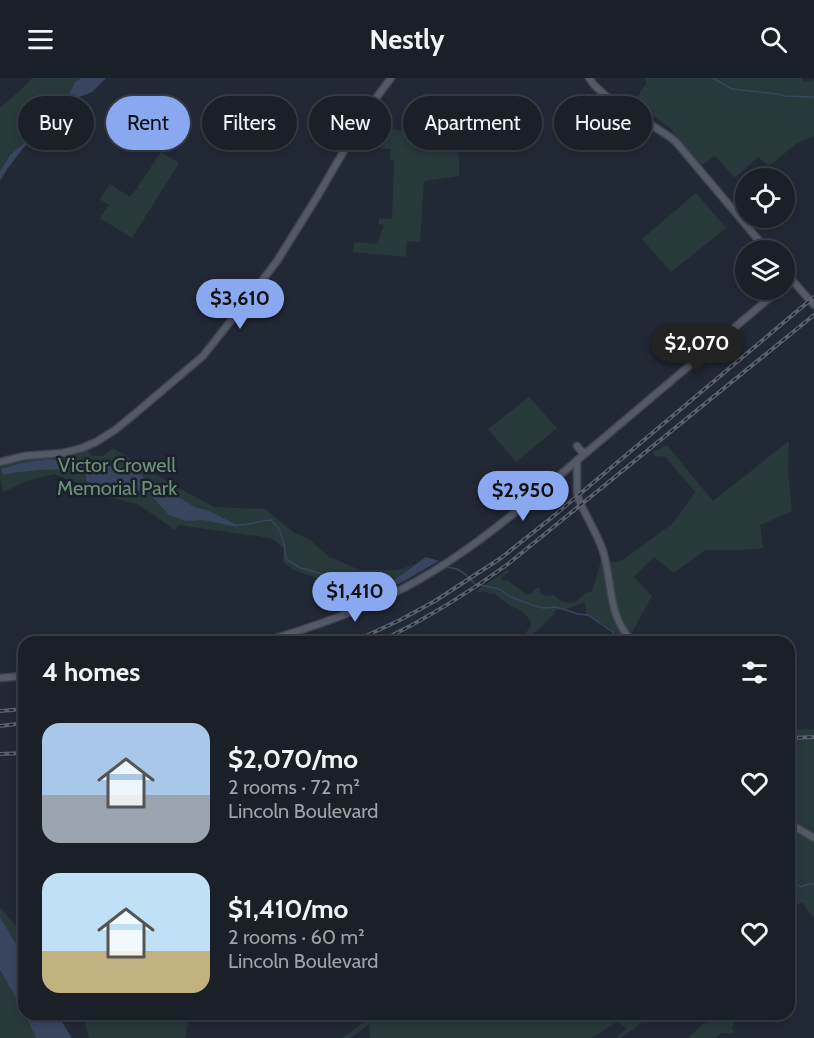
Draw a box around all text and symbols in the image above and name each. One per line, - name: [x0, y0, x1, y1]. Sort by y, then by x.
- icon: menu: [24, 23, 57, 56]
- text: Nestly: [370, 23, 444, 56]
- icon: search: [757, 23, 790, 56]
- chip: Buy: [18, 96, 94, 150]
- chip: Rent: [106, 96, 190, 150]
- chip: Filters: [202, 96, 297, 150]
- chip: New: [309, 96, 391, 150]
- chip: Apartment: [403, 96, 542, 150]
- chip: House: [554, 96, 652, 150]
- map controls: [735, 168, 795, 300]
- button: locate: [735, 168, 795, 228]
- button: layers: [735, 240, 795, 300]
- pin: $3,610: [191, 279, 289, 330]
- text: $3,610: [210, 286, 270, 310]
- pin: $2,070: [648, 324, 746, 375]
- text: $2,070: [665, 331, 729, 355]
- park label: Victor Crowell Memorial Park: [57, 453, 177, 500]
- pin: $2,950: [474, 471, 572, 522]
- text: $2,950: [492, 478, 554, 502]
- pin: $1,410: [306, 572, 404, 623]
- text: $1,410: [326, 579, 384, 603]
- text: 4 homes: [42, 656, 140, 688]
- icon: filters: [738, 656, 771, 689]
- text: $2,070/mo: [228, 743, 358, 775]
- icon: home: [90, 747, 162, 819]
- icon: heart: [738, 767, 771, 800]
- text: 2 rooms · 72 m²: [228, 775, 360, 799]
- text: Lincoln Boulevard: [228, 799, 378, 823]
- text: $1,410/mo: [228, 893, 348, 925]
- icon: home: [90, 897, 162, 969]
- icon: heart: [738, 917, 771, 950]
- text: 2 rooms · 60 m²: [228, 925, 365, 949]
- text: Lincoln Boulevard: [228, 949, 378, 973]

